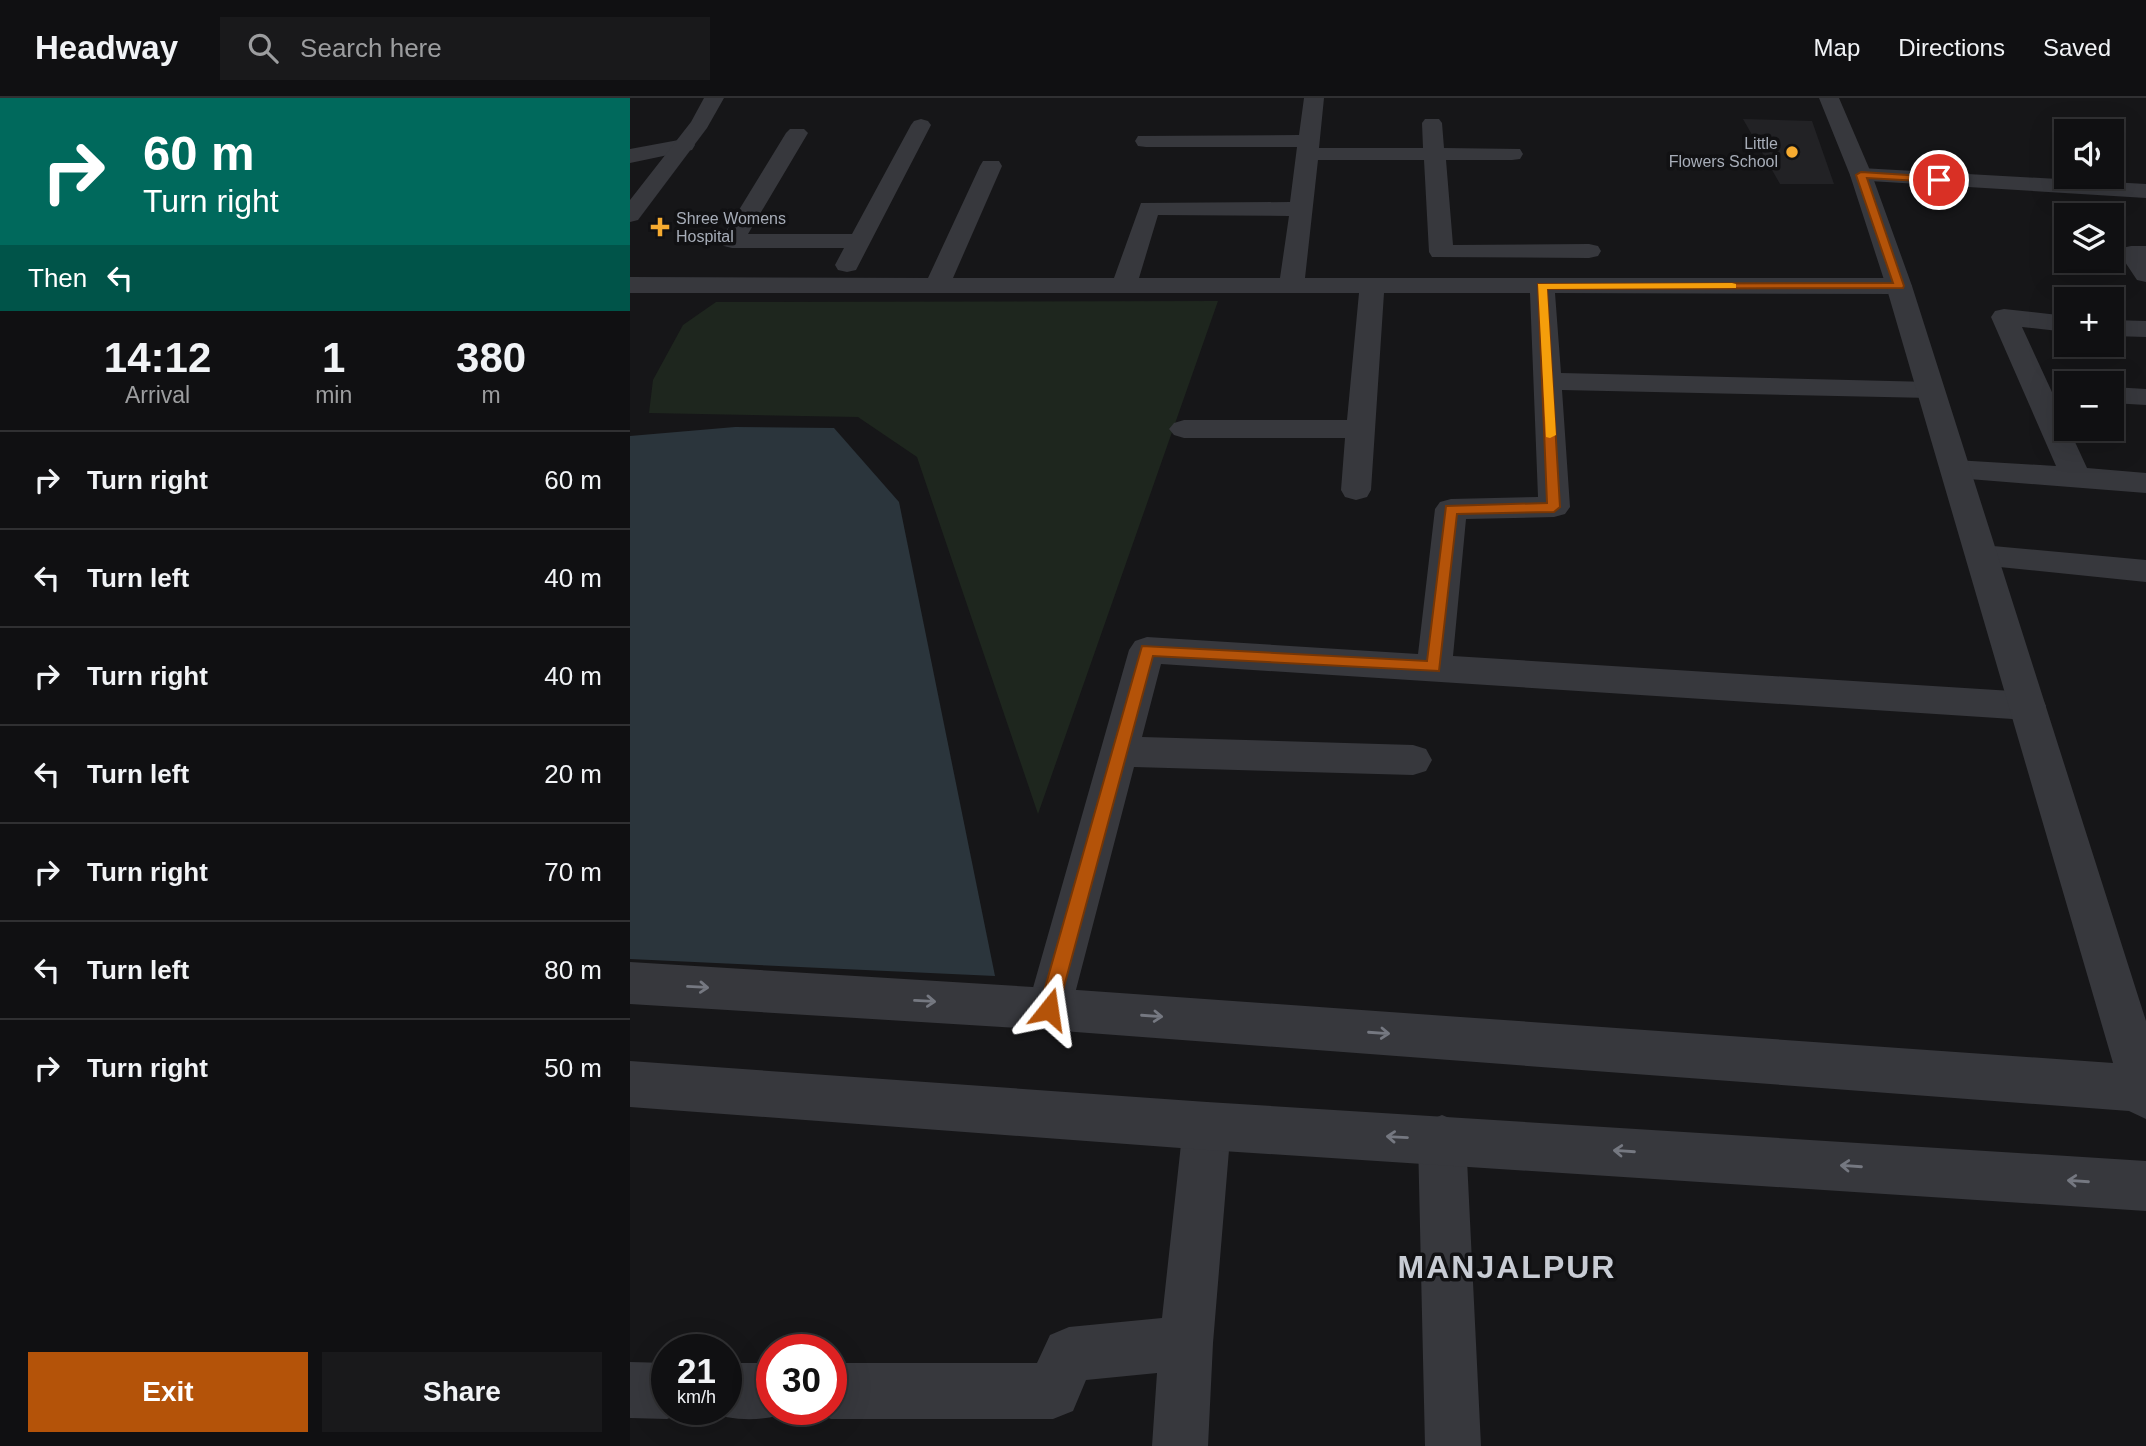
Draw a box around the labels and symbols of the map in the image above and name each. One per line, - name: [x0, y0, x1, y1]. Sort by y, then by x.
- place label: Little Flowers School: [1669, 135, 1778, 170]
- marker: Little Flowers School: [1784, 144, 1800, 160]
- pin: [1909, 150, 1969, 210]
- place label: Shree Womens Hospital: [676, 210, 786, 245]
- marker: Shree Womens Hospital: [650, 217, 670, 237]
- position arrow: [1012, 972, 1086, 1046]
- one-way arrow: [686, 981, 709, 994]
- one-way arrow: [913, 995, 936, 1008]
- one-way arrow: [1140, 1010, 1163, 1023]
- one-way arrow: [1367, 1027, 1390, 1040]
- one-way arrow: [1386, 1130, 1409, 1143]
- one-way arrow: [1613, 1144, 1636, 1157]
- one-way arrow: [1840, 1159, 1863, 1172]
- one-way arrow: [2067, 1174, 2090, 1187]
- district label: MANJALPUR: [1398, 1249, 1616, 1285]
- speed limit sign: 30: [756, 1334, 847, 1425]

